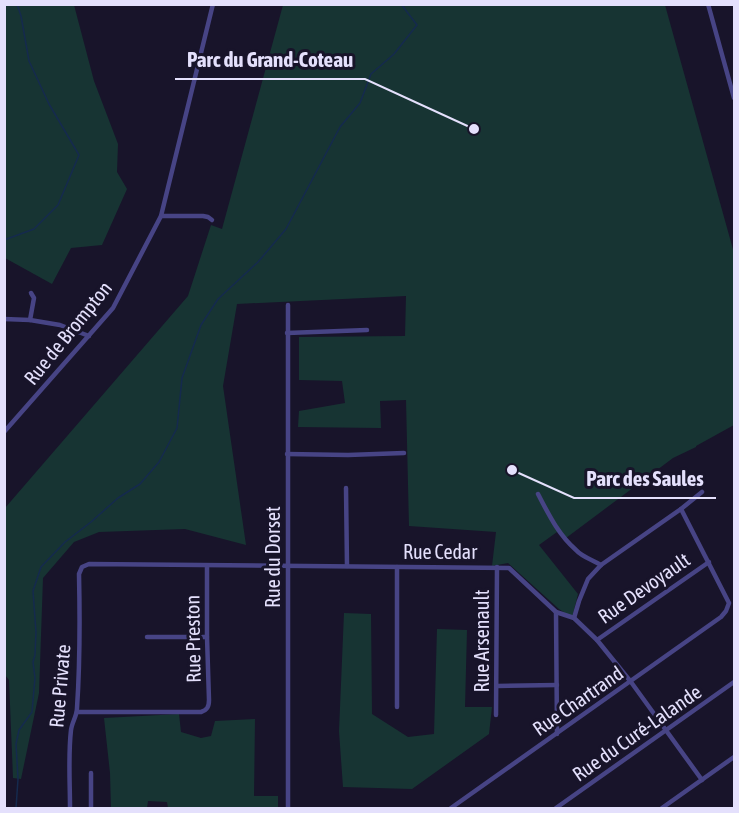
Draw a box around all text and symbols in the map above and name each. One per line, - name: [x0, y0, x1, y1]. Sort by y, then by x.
- callout: Parc du Grand-Coteau: [175, 40, 365, 79]
- text: Parc du Grand-Coteau: [187, 47, 353, 71]
- street label: Rue de Brompton: [19, 276, 116, 389]
- callout: Parc des Saules: [574, 459, 716, 498]
- text: Parc des Saules: [586, 466, 704, 490]
- street label: Rue du Dorset: [261, 506, 284, 608]
- street label: Rue Cedar: [403, 540, 478, 563]
- street label: Rue Devoyault: [593, 547, 694, 628]
- street label: Rue Arsenault: [470, 589, 493, 693]
- street label: Rue Preston: [180, 595, 205, 683]
- street label: Rue Private: [44, 643, 75, 729]
- street label: Rue Chartrand: [528, 661, 627, 740]
- street label: Rue du Curé-Lalande: [568, 680, 706, 786]

